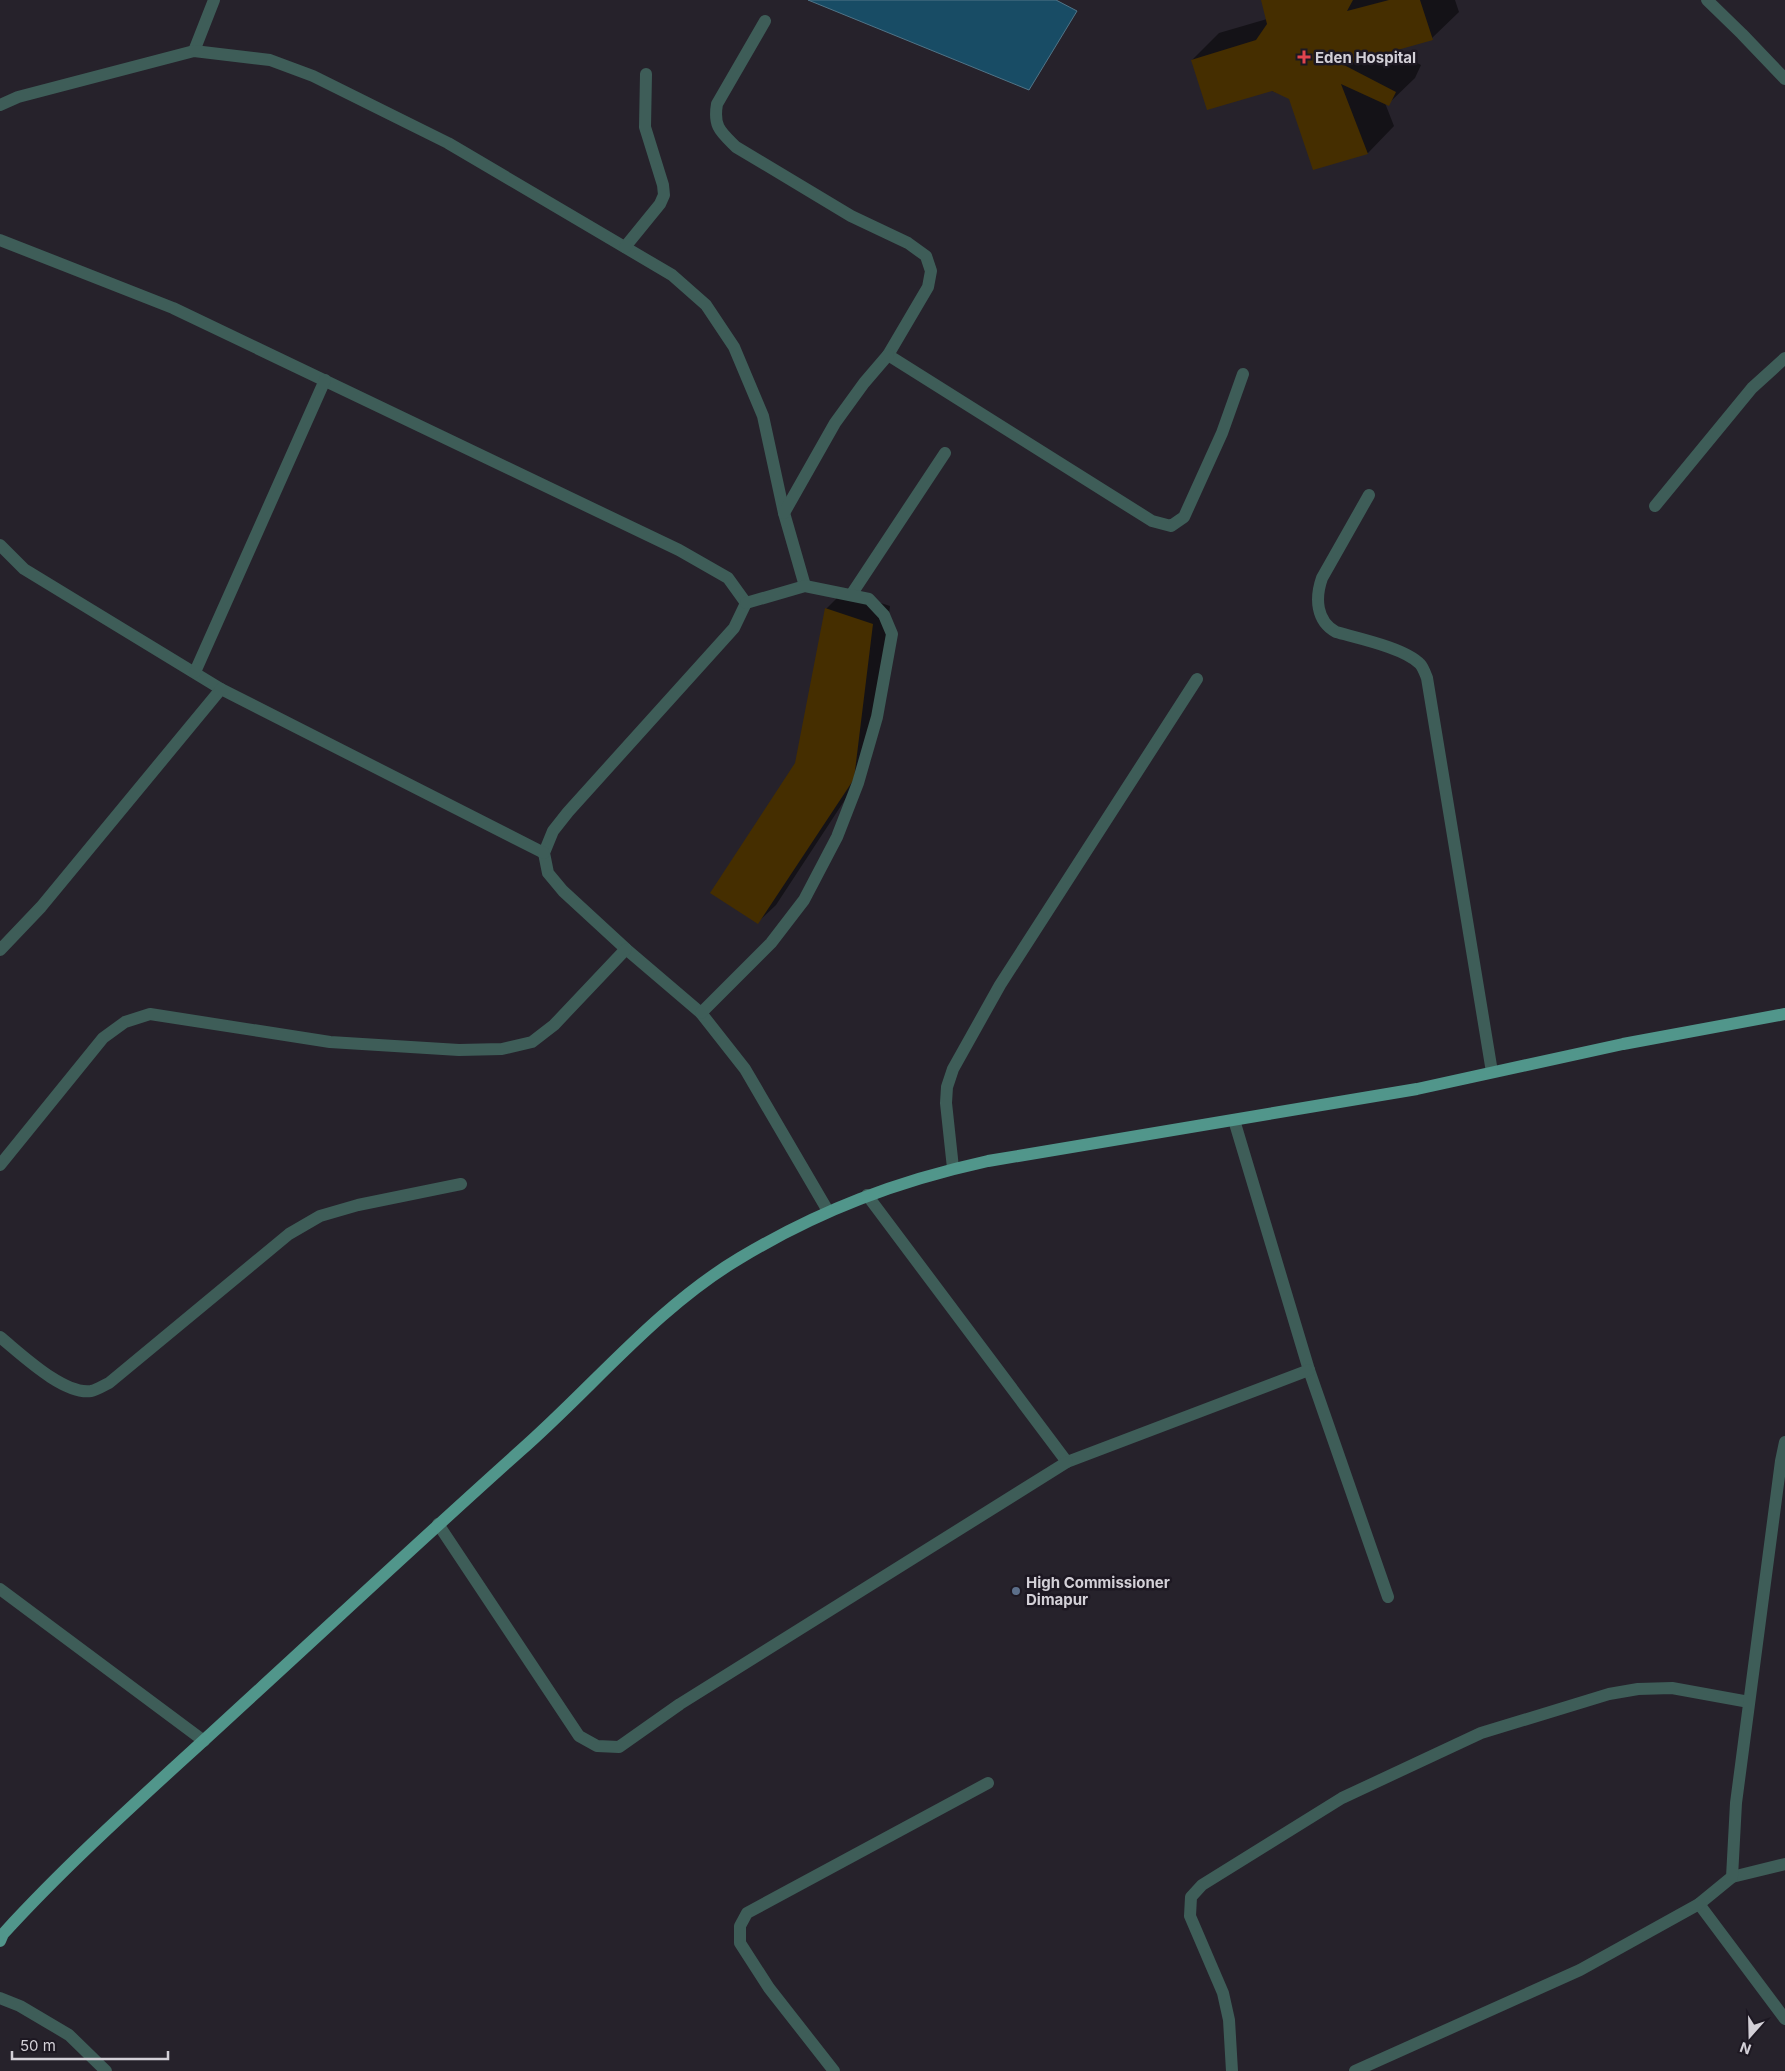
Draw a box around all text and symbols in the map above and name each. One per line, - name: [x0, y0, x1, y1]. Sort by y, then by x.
- place label: Eden Hospital: [1315, 48, 1416, 67]
- marker: Eden Hospital: [1297, 50, 1311, 64]
- place label: High Commissioner Dimapur: [1026, 1573, 1170, 1609]
- marker: High Commissioner Dimapur: [1010, 1585, 1022, 1597]
- north arrow: [1725, 2011, 1775, 2061]
- scale bar: [12, 2028, 169, 2060]
- text: 50 m: [20, 2036, 56, 2055]
- text: N: [1737, 2039, 1753, 2058]

